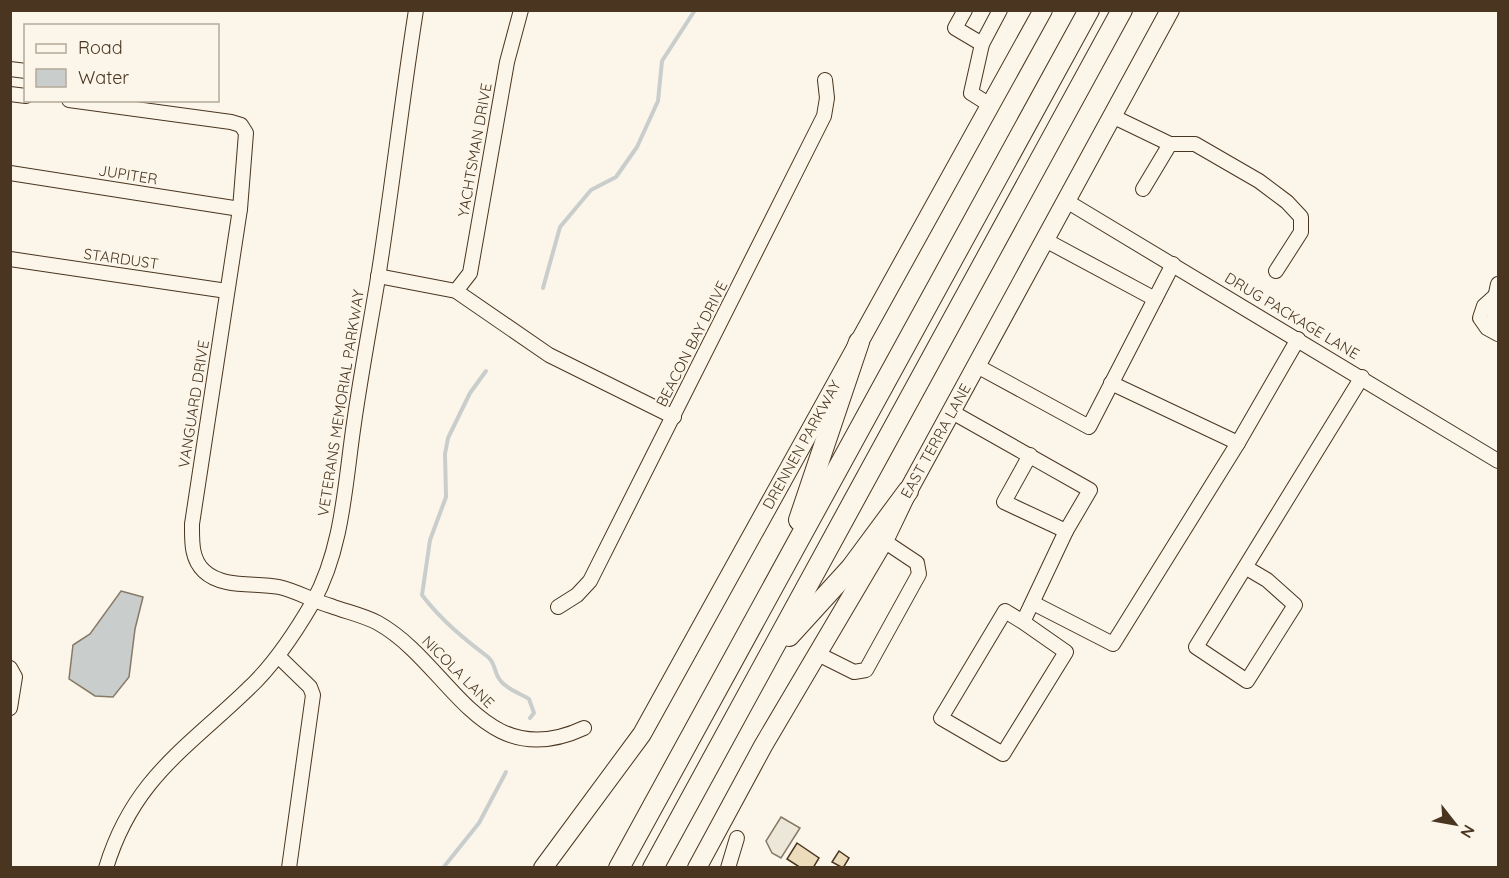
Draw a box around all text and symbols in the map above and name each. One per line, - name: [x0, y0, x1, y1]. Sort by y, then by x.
- legend: [24, 24, 219, 102]
- text: Road: [78, 36, 123, 59]
- text: Water: [78, 66, 129, 89]
- street label: YACHTSMAN DRIVE: [453, 81, 496, 218]
- street label: JUPITER: [97, 160, 159, 189]
- street label: STARDUST: [82, 244, 160, 273]
- street label: DRUG PACKAGE LANE: [1222, 268, 1363, 363]
- street label: BEACON BAY DRIVE: [652, 278, 731, 410]
- street label: VETERANS MEMORIAL PARKWAY: [313, 288, 368, 518]
- street label: VANGUARD DRIVE: [174, 339, 213, 469]
- street label: DRENNEN PARKWAY: [758, 376, 845, 513]
- street label: EAST TERRA LANE: [896, 380, 975, 502]
- street label: NICOLA LANE: [418, 631, 499, 712]
- north arrow: [1425, 794, 1485, 854]
- text: N: [1456, 822, 1479, 842]

